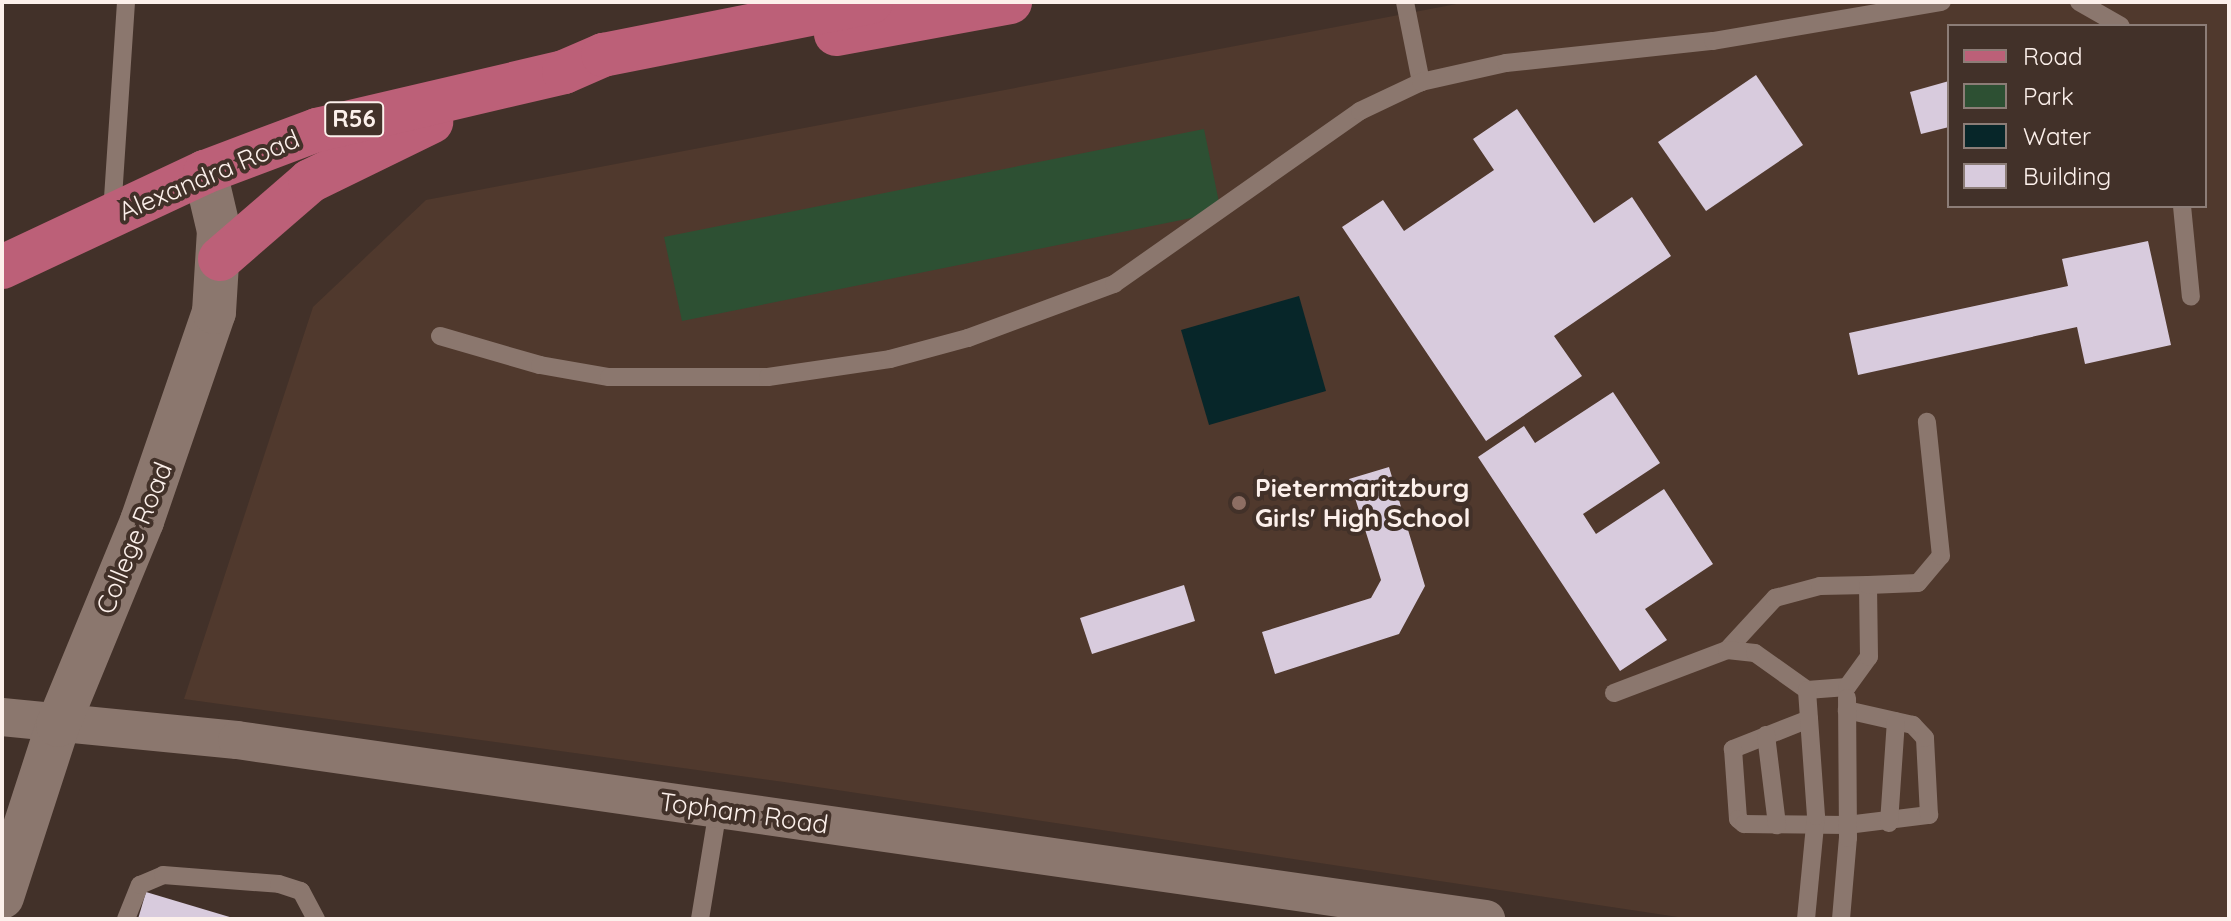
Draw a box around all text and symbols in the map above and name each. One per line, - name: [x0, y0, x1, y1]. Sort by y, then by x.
- legend: [1947, 24, 2207, 208]
- text: Road: [2023, 41, 2083, 71]
- text: Park: [2023, 81, 2074, 111]
- road number: R56: [324, 99, 384, 139]
- text: Water: [2023, 121, 2091, 151]
- street label: Alexandra Road: [114, 123, 304, 227]
- text: Building: [2023, 161, 2111, 191]
- street label: College Road: [89, 458, 179, 618]
- place label: Pietermaritzburg Girls' High School: [1255, 472, 1471, 534]
- marker: Pietermaritzburg Girls' High School: [1230, 494, 1248, 512]
- street label: Topham Road: [658, 786, 830, 840]

